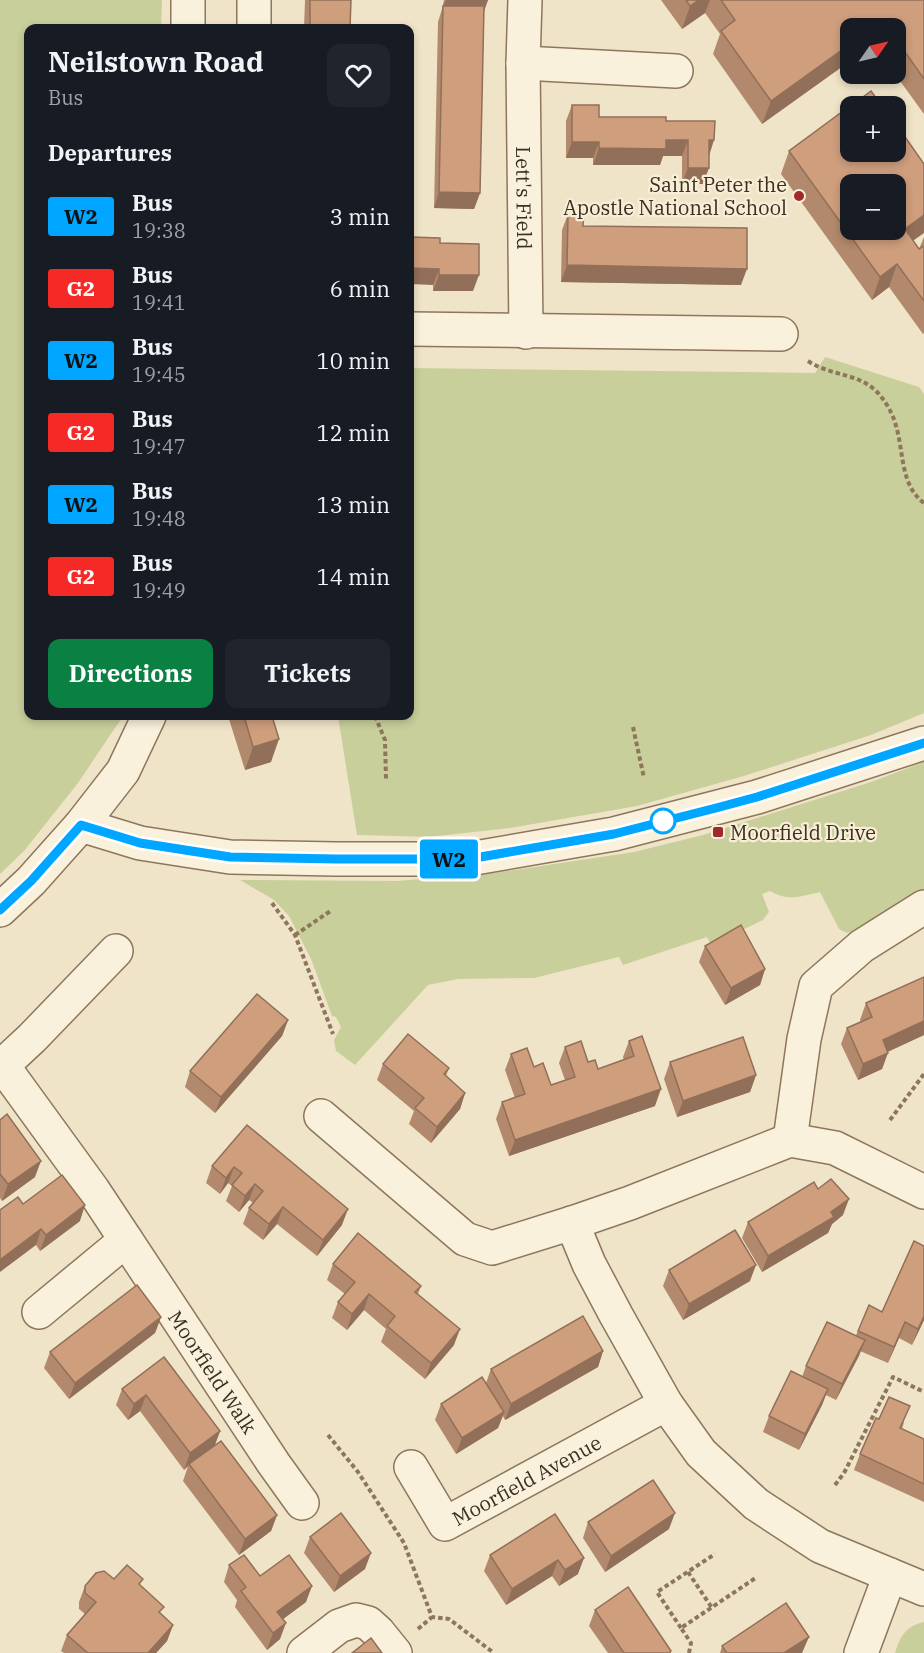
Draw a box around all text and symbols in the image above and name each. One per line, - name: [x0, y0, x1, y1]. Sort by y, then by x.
- north arrow: [840, 18, 906, 84]
- map controls: [840, 18, 906, 240]
- text: Neilstown Road: [48, 43, 264, 80]
- button: heart: [327, 44, 390, 107]
- text: Bus: [48, 84, 83, 111]
- button: +: [840, 96, 906, 162]
- text: Departures: [48, 138, 172, 167]
- street label: Lett's Field: [510, 146, 539, 250]
- place label: Saint Peter the Apostle National School: [563, 171, 787, 221]
- button: −: [840, 174, 906, 240]
- text: Bus: [132, 188, 173, 217]
- marker: Saint Peter the Apostle National School: [792, 189, 806, 203]
- text: W2: [64, 202, 98, 230]
- text: 3 min: [330, 202, 390, 231]
- text: 19:38: [132, 217, 186, 244]
- text: Bus: [132, 260, 173, 289]
- text: G2: [67, 274, 95, 302]
- text: 6 min: [330, 274, 390, 303]
- text: 19:41: [132, 289, 186, 316]
- text: Bus: [132, 332, 173, 361]
- text: W2: [64, 346, 98, 374]
- text: 10 min: [317, 346, 390, 375]
- text: 19:45: [132, 361, 186, 388]
- text: Bus: [132, 404, 173, 433]
- text: G2: [67, 418, 95, 446]
- text: 12 min: [317, 418, 390, 447]
- text: 19:47: [132, 433, 186, 460]
- text: Bus: [132, 476, 173, 505]
- text: W2: [64, 490, 98, 518]
- text: 13 min: [317, 490, 390, 519]
- text: 19:48: [132, 505, 186, 532]
- text: Bus: [132, 548, 173, 577]
- text: G2: [67, 562, 95, 590]
- text: 14 min: [317, 562, 390, 591]
- text: 19:49: [132, 577, 186, 604]
- button: Directions: [48, 639, 213, 708]
- button: Tickets: [225, 639, 390, 708]
- unlabelled marker: [650, 808, 676, 834]
- place label: Moorfield Drive: [730, 819, 876, 846]
- marker: Moorfield Drive: [711, 825, 725, 839]
- line badge: W2: [422, 840, 476, 878]
- text: W2: [432, 845, 466, 873]
- street label: Moorfield Walk: [163, 1305, 264, 1439]
- street label: Moorfield Avenue: [447, 1428, 606, 1531]

